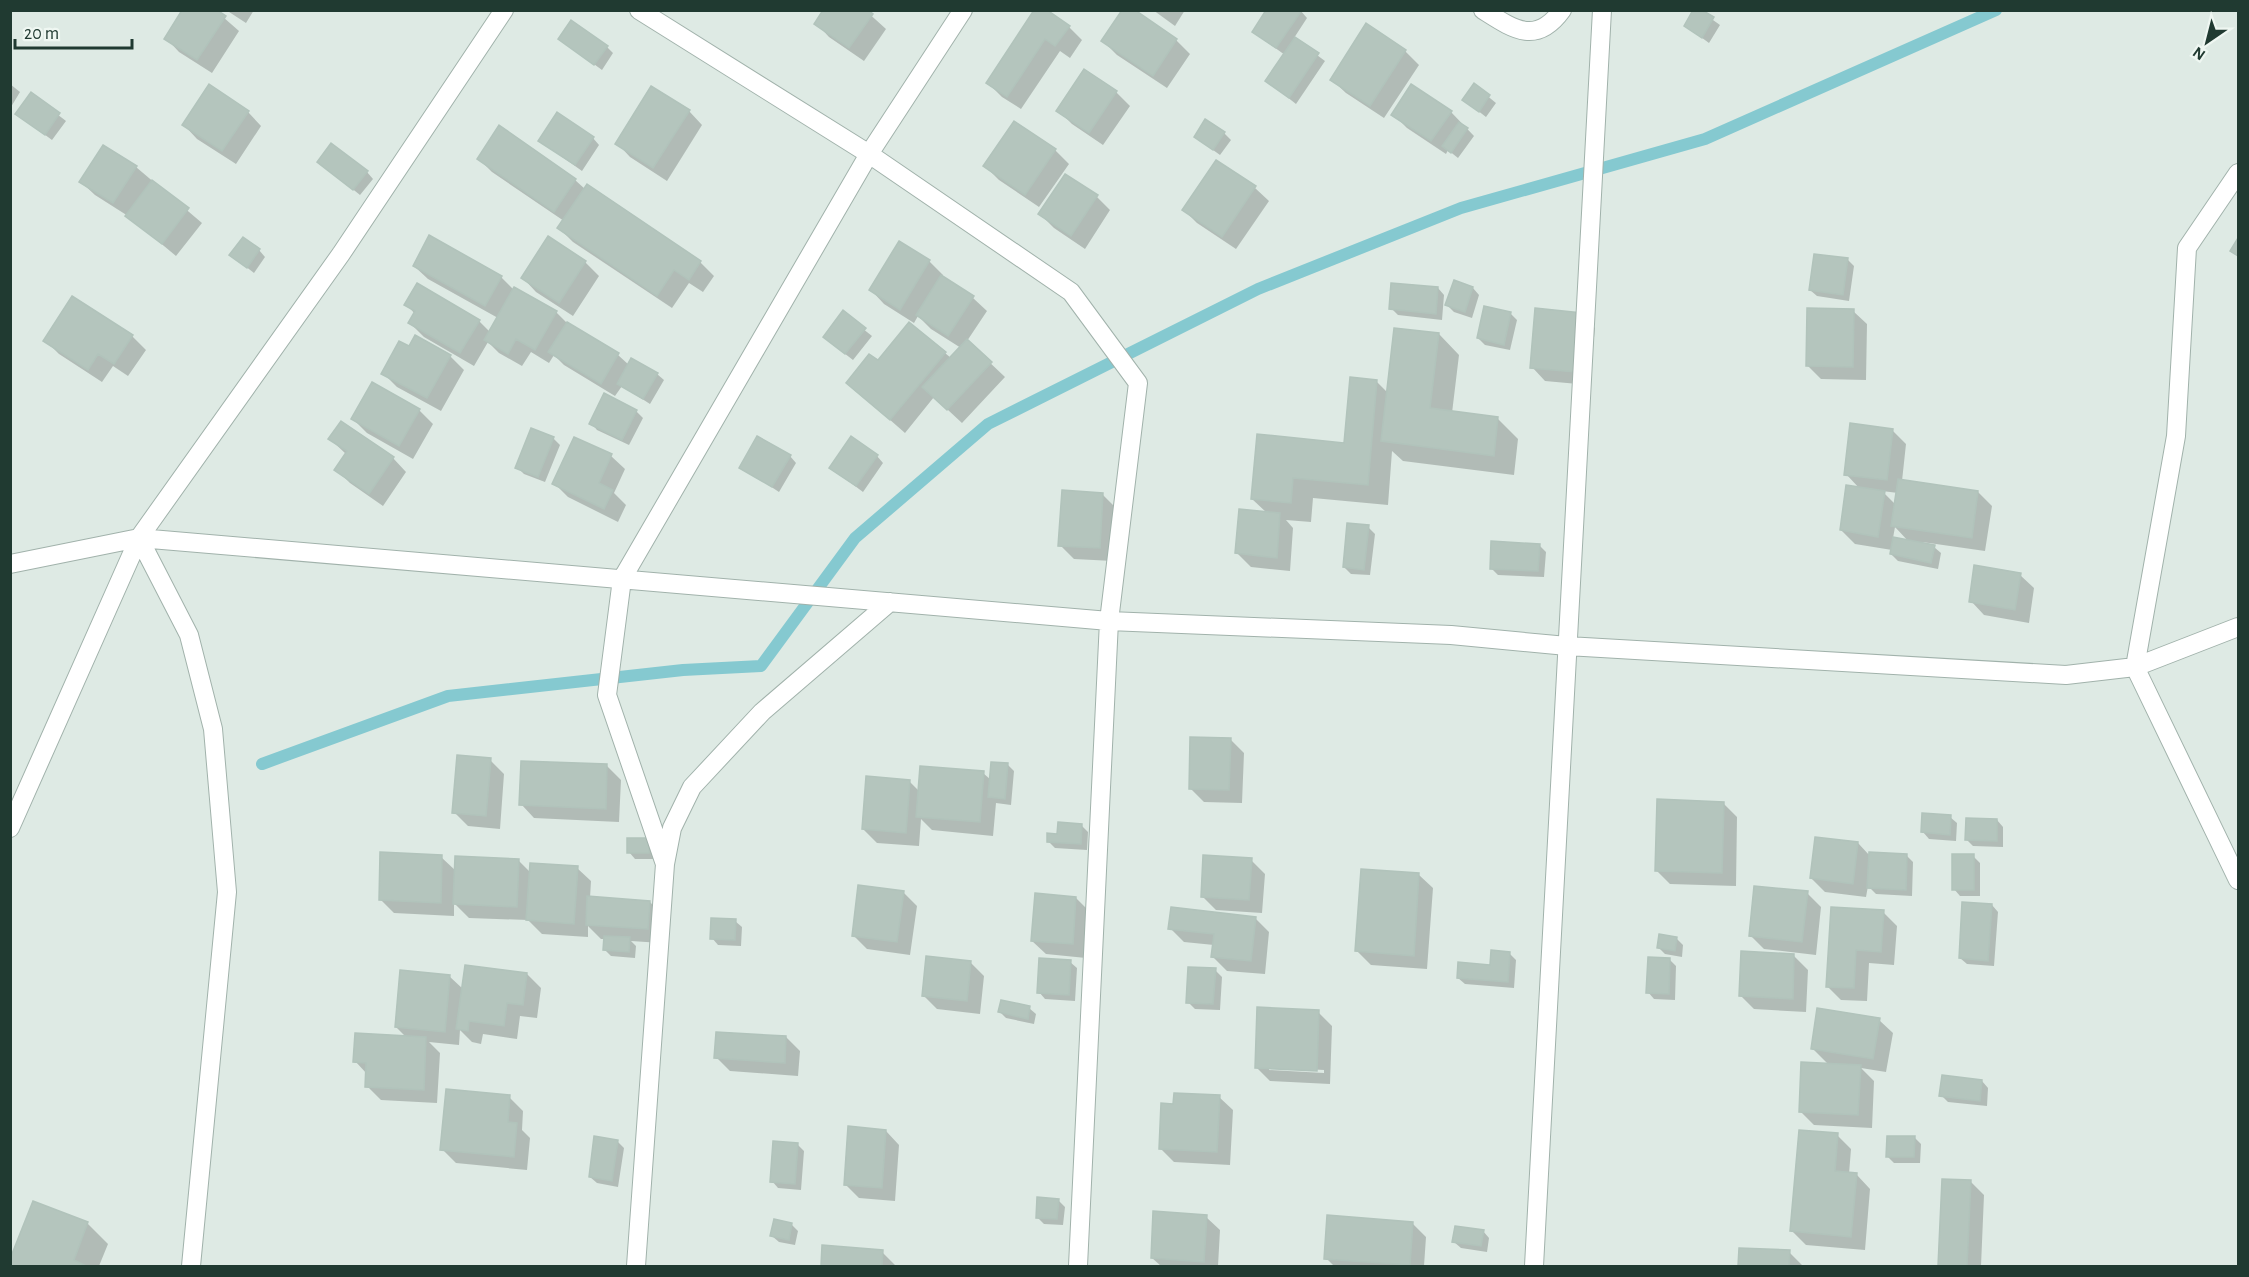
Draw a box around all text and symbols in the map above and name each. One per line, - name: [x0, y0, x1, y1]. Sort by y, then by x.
- scale bar: [15, 12, 132, 50]
- north arrow: [2177, 12, 2237, 72]
- text: 20 m: [24, 25, 59, 43]
- text: N: [2190, 44, 2208, 63]

